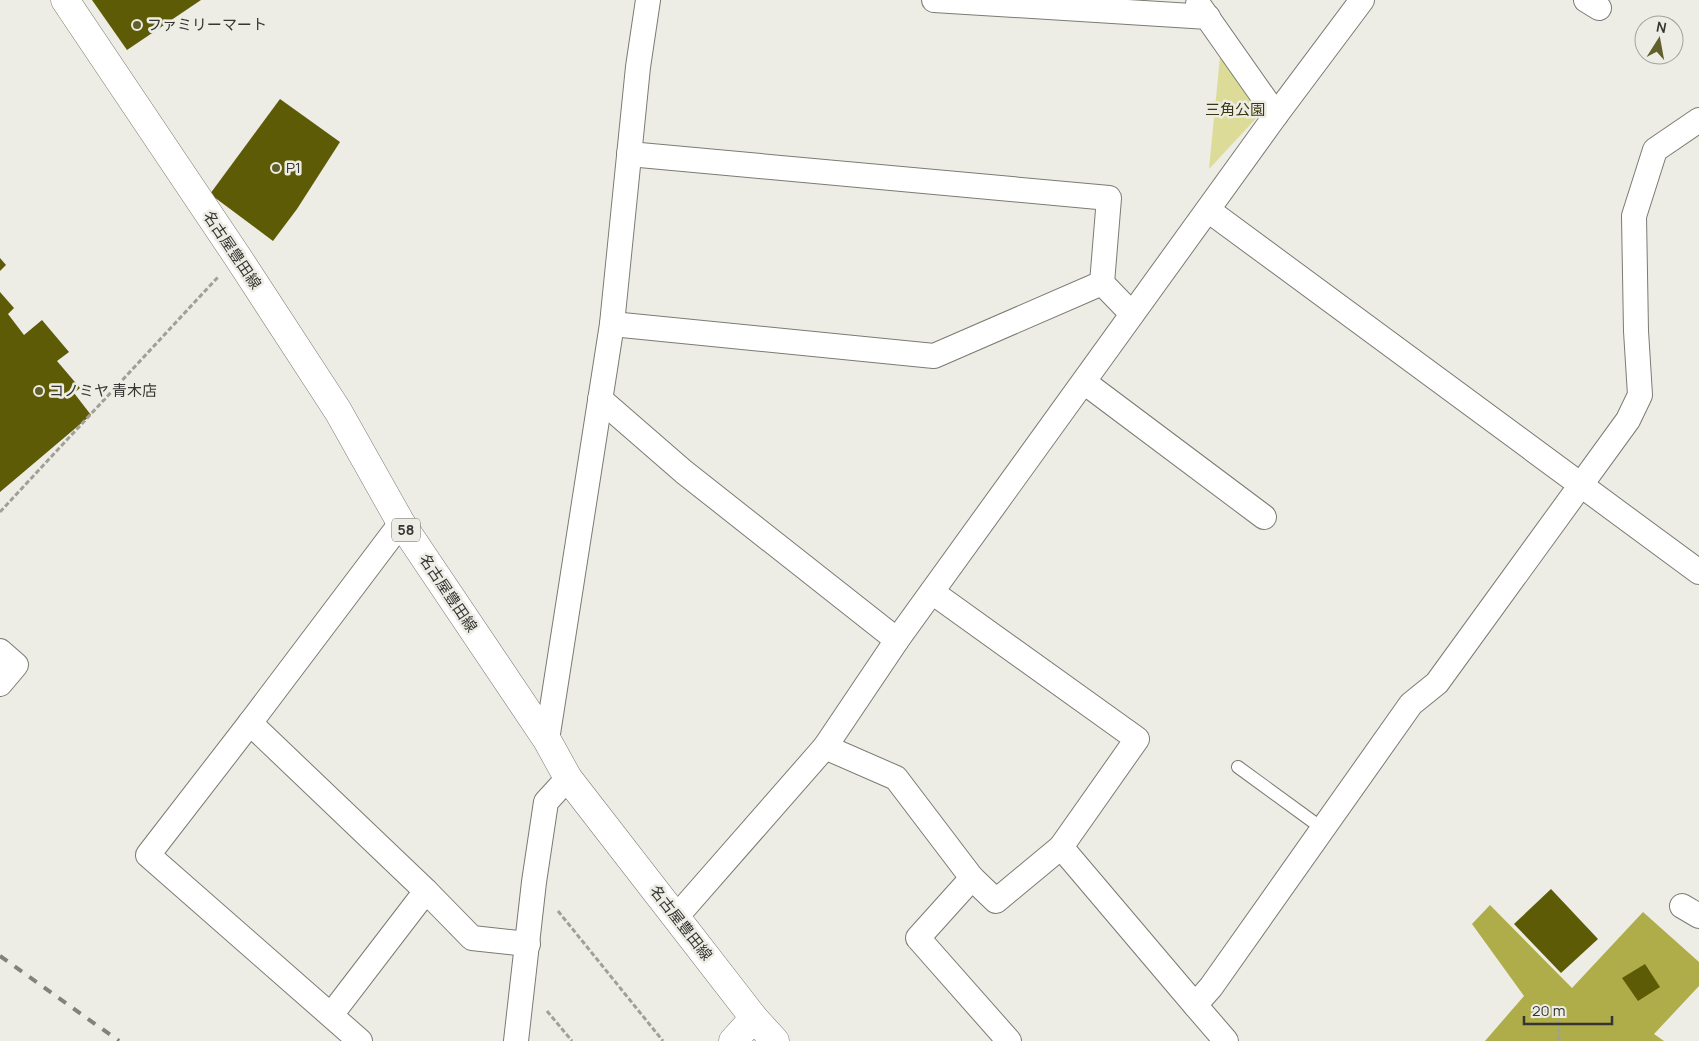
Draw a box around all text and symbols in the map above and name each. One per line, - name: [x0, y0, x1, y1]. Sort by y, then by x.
- place label: ファミリーマート: [147, 14, 267, 35]
- north arrow: [1634, 15, 1684, 65]
- text: N: [1655, 16, 1668, 37]
- marker: ファミリーマート: [131, 19, 143, 31]
- park label: 三角公園: [1205, 99, 1265, 120]
- place label: P1: [286, 157, 301, 178]
- marker: P1: [270, 162, 282, 174]
- street label: 名古屋豊田線: [199, 207, 266, 293]
- place label: コノミヤ 青木店: [49, 380, 157, 401]
- marker: コノミヤ 青木店: [33, 385, 45, 397]
- road number: 58: [392, 518, 420, 542]
- street label: 名古屋豊田線: [415, 550, 482, 636]
- street label: 名古屋豊田線: [645, 881, 717, 965]
- scale bar: [1524, 994, 1612, 1026]
- text: 20 m: [1532, 1000, 1565, 1021]

